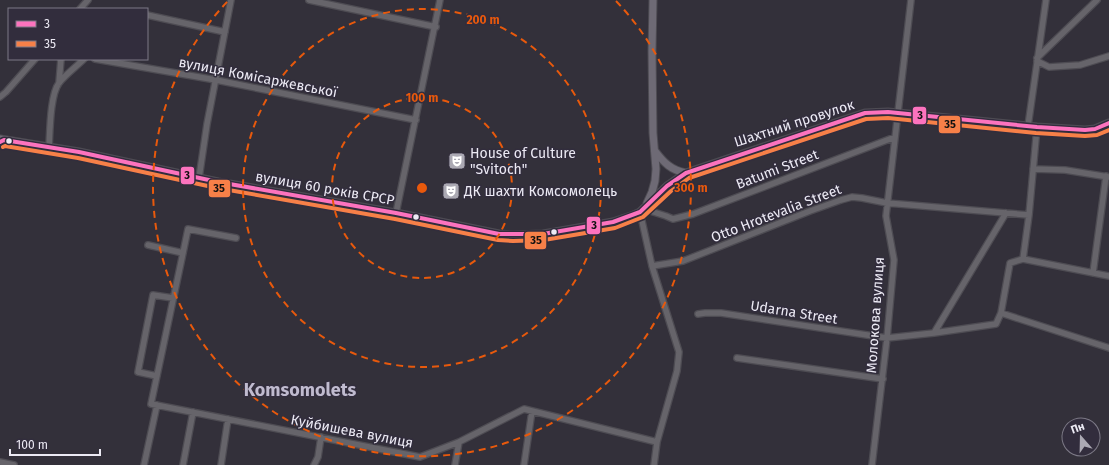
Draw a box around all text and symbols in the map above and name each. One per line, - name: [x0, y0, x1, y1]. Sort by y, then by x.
- legend: [8, 8, 148, 60]
- text: 200 m: [466, 13, 500, 27]
- text: 3: [44, 17, 50, 31]
- text: 35: [44, 37, 56, 51]
- street label: вулиця Комісаржевської: [177, 54, 340, 101]
- text: 100 m: [406, 91, 438, 105]
- street label: Шахтний провулок: [732, 96, 857, 151]
- line badge: 3: [912, 106, 927, 125]
- text: 3: [916, 109, 923, 122]
- line badge: 35: [938, 115, 961, 134]
- text: 35: [943, 118, 956, 131]
- unlabelled marker: [4, 136, 14, 146]
- place label: House of Culture "Svitoch": [470, 145, 576, 178]
- street label: Batumi Street: [734, 146, 822, 193]
- theatre icon: House of Culture "Svitoch": [447, 151, 467, 171]
- line badge: 3: [180, 166, 195, 185]
- street label: вулиця 60 років СРСР: [254, 168, 396, 209]
- text: 3: [183, 169, 190, 182]
- line badge: 35: [208, 179, 231, 198]
- street label: Otto Hrotevalia Street: [709, 180, 845, 246]
- centre of rings: [415, 181, 429, 195]
- theatre icon: ДК шахти Комсомолець: [441, 181, 461, 201]
- text: 300 m: [673, 181, 708, 195]
- text: 35: [212, 182, 225, 195]
- place label: ДК шахти Комсомолець: [463, 183, 617, 200]
- unlabelled marker: [411, 212, 421, 222]
- line badge: 3: [586, 216, 601, 235]
- text: 3: [590, 219, 597, 232]
- unlabelled marker: [549, 227, 559, 237]
- line badge: 35: [524, 231, 547, 250]
- text: 35: [529, 234, 542, 247]
- street label: Молокова вулиця: [863, 256, 888, 374]
- street label: Udarna Street: [749, 297, 840, 328]
- district label: Komsomolets: [244, 379, 357, 401]
- street label: Куйбишева вулиця: [289, 411, 415, 452]
- north arrow: [1061, 417, 1101, 457]
- text: Пн: [1069, 420, 1086, 437]
- scale bar: [10, 431, 100, 457]
- text: 100 m: [16, 438, 48, 452]

